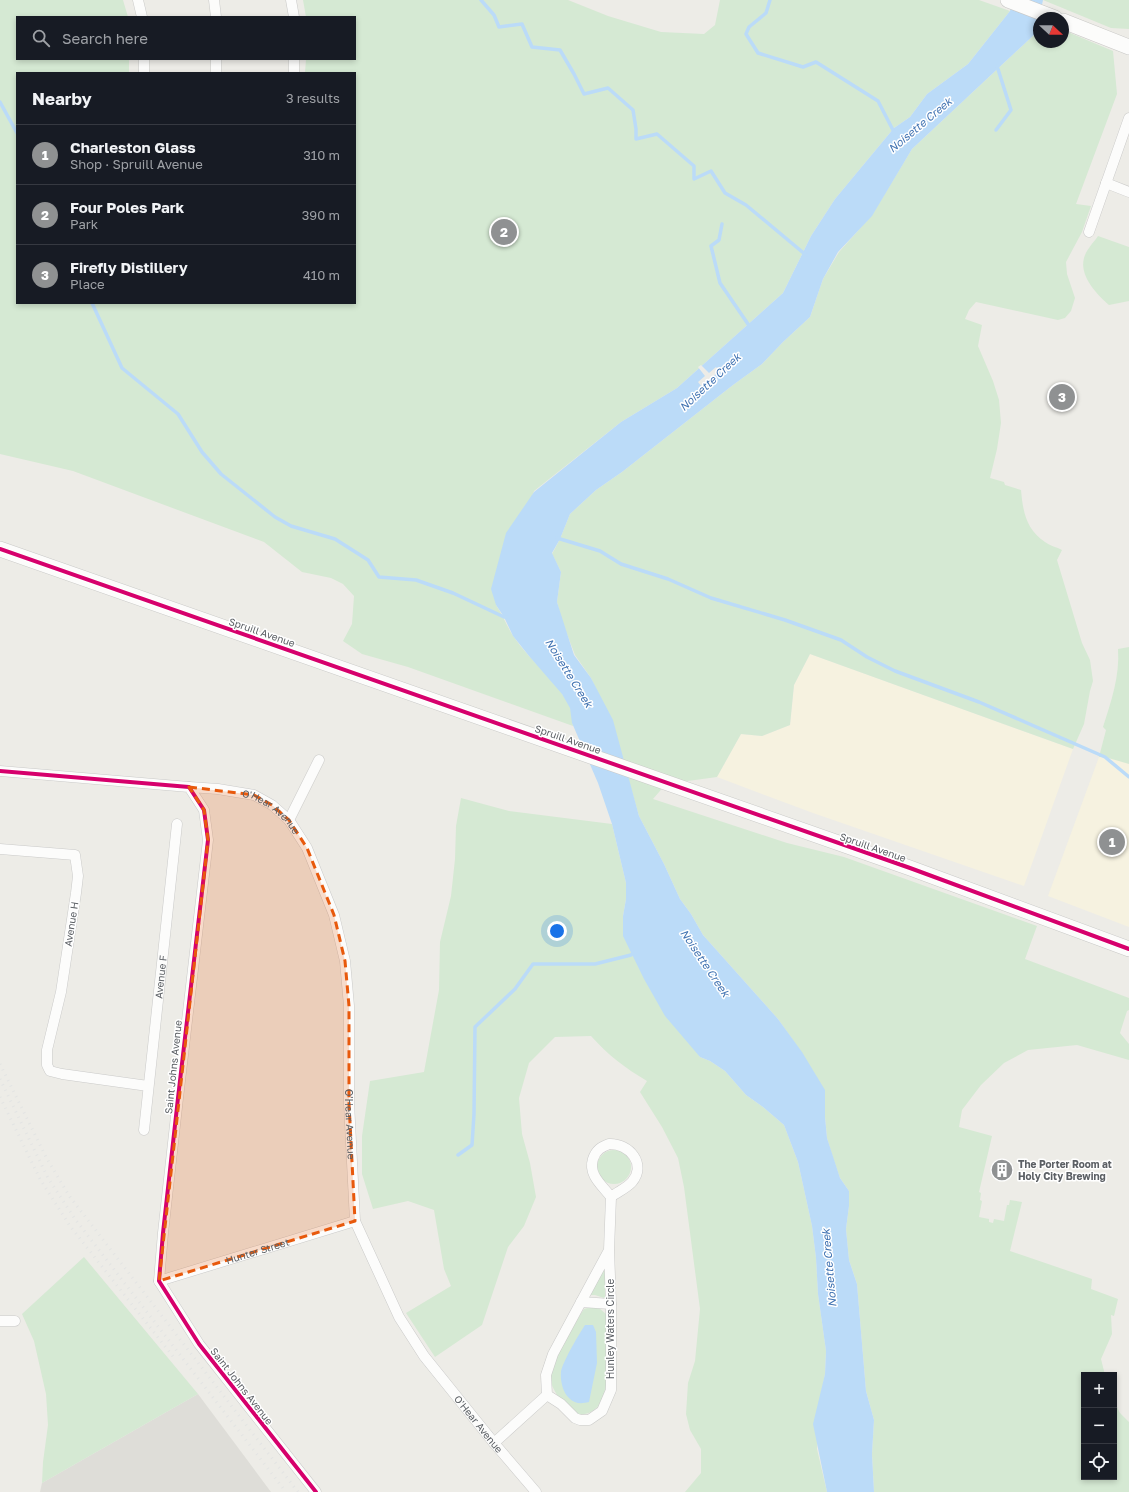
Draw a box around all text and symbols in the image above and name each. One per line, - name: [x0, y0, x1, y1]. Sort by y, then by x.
- north arrow: [1033, 12, 1069, 48]
- search box: [16, 16, 356, 60]
- icon: search: [30, 27, 52, 49]
- text: Search here: [62, 29, 148, 47]
- text: Nearby: [32, 88, 92, 109]
- text: 3 results: [286, 90, 340, 106]
- water label: Noisette Creek: [885, 93, 955, 155]
- text: Charleston Glass: [70, 138, 196, 156]
- text: 1: [42, 147, 48, 163]
- text: 310 m: [303, 147, 340, 163]
- text: Shop · Spruill Avenue: [70, 156, 203, 172]
- text: Four Poles Park: [70, 198, 184, 216]
- text: 2: [41, 207, 49, 223]
- text: 390 m: [302, 207, 340, 223]
- text: Park: [70, 216, 98, 232]
- pin: 2: [491, 217, 517, 247]
- text: Firefly Distillery: [70, 258, 188, 276]
- text: 3: [41, 267, 49, 283]
- text: 410 m: [303, 267, 340, 283]
- text: Place: [70, 276, 105, 292]
- water label: Noisette Creek: [676, 349, 744, 413]
- pin: 3: [1049, 382, 1075, 412]
- street label: Spruill Avenue: [227, 615, 297, 649]
- water label: Noisette Creek: [543, 636, 597, 711]
- street label: Spruill Avenue: [533, 722, 603, 756]
- street label: O'Hear Avenue: [241, 787, 302, 836]
- pin: 1: [1099, 827, 1125, 857]
- street label: Spruill Avenue: [838, 830, 908, 864]
- street label: Avenue H: [62, 901, 80, 947]
- your location: [547, 921, 567, 941]
- water label: Noisette Creek: [678, 927, 734, 1000]
- street label: Avenue F: [152, 954, 169, 999]
- street label: Saint Johns Avenue: [162, 1019, 184, 1114]
- street label: O'Hear Avenue: [343, 1089, 358, 1160]
- building icon: The Porter Room at Holy City Brewing: [989, 1157, 1015, 1183]
- place label: The Porter Room at Holy City Brewing: [1018, 1158, 1112, 1182]
- water label: Noisette Creek: [818, 1227, 838, 1308]
- street label: Hunter Street: [224, 1236, 291, 1266]
- street label: Hunley Waters Circle: [604, 1279, 616, 1379]
- street label: Saint Johns Avenue: [208, 1345, 276, 1427]
- map controls: [1081, 1372, 1117, 1480]
- button: +: [1081, 1372, 1117, 1408]
- street label: O'Hear Avenue: [452, 1393, 506, 1455]
- button: −: [1081, 1408, 1117, 1444]
- button: locate: [1081, 1444, 1117, 1480]

